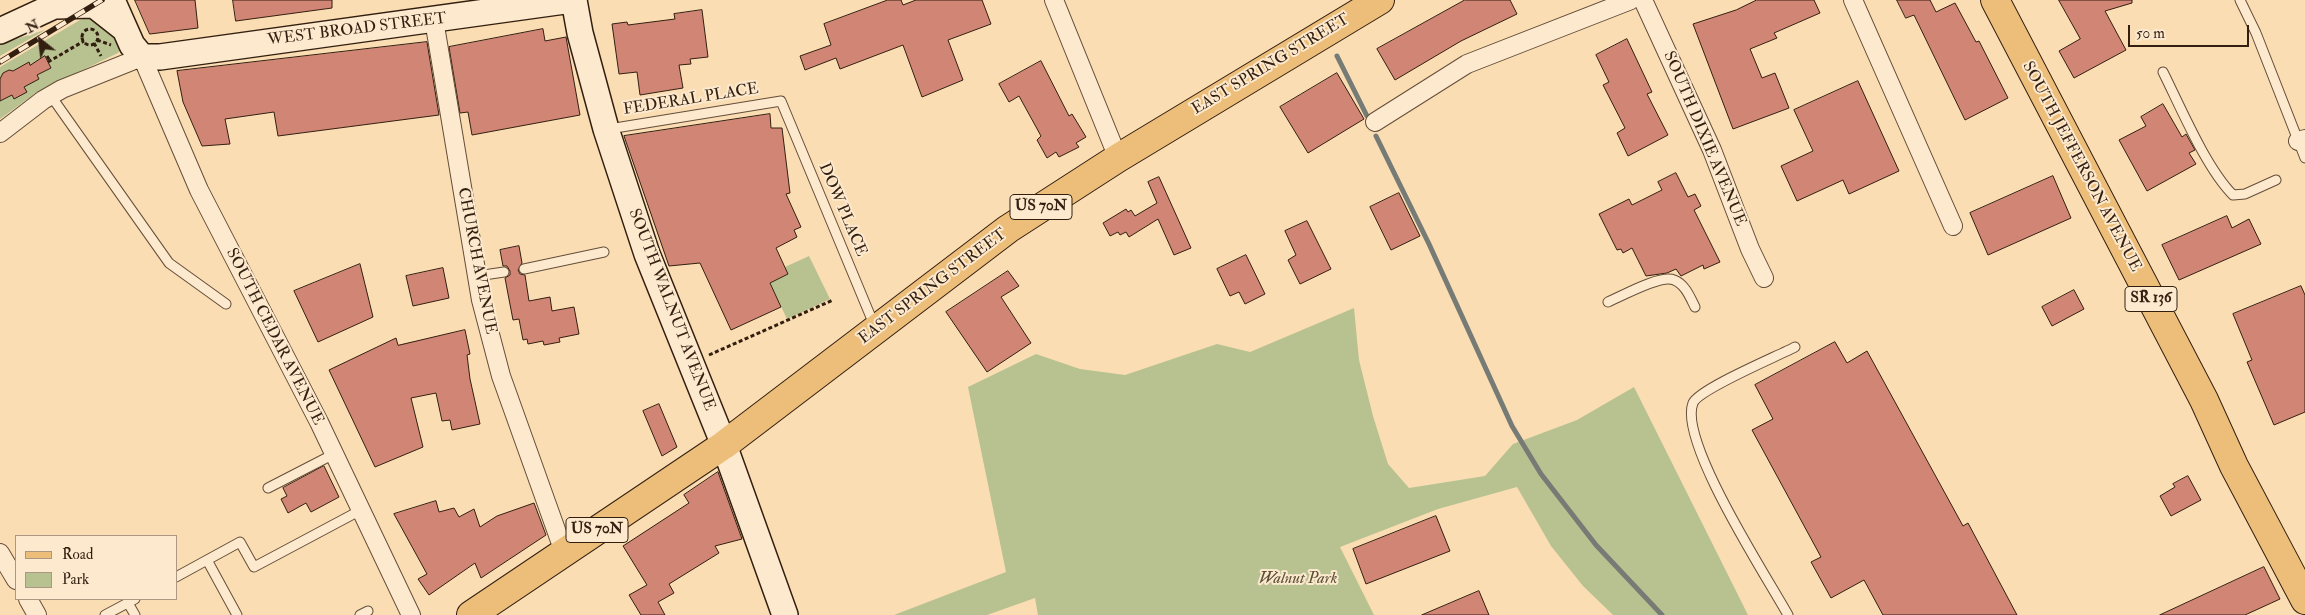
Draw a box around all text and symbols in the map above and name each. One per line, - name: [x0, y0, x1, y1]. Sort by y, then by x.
- street label: WEST BROAD STREET: [266, 10, 448, 50]
- street label: EAST SPRING STREET: [1189, 10, 1353, 120]
- north arrow: [15, 15, 65, 65]
- scale bar: [2130, 15, 2251, 47]
- text: N: [23, 16, 42, 37]
- text: 50 m: [2136, 24, 2165, 43]
- street label: SOUTH DIXIE AVENUE: [1658, 49, 1750, 229]
- street label: SOUTH JEFFERSON AVENUE: [2017, 59, 2145, 275]
- street label: FEDERAL PLACE: [622, 80, 760, 120]
- street label: DOW PLACE: [814, 160, 870, 260]
- street label: CHURCH AVENUE: [452, 186, 500, 336]
- road number: US 70N: [1010, 194, 1072, 220]
- street label: SOUTH WALNUT AVENUE: [624, 206, 718, 414]
- street label: EAST SPRING STREET: [855, 225, 1011, 349]
- street label: SOUTH CEDAR AVENUE: [221, 245, 327, 429]
- road number: SR 136: [2125, 286, 2177, 312]
- road number: US 70N: [566, 518, 628, 542]
- legend: [15, 535, 178, 600]
- text: Road: [62, 545, 93, 564]
- text: Park: [62, 570, 89, 589]
- park label: Walnut Park: [1259, 570, 1337, 590]

